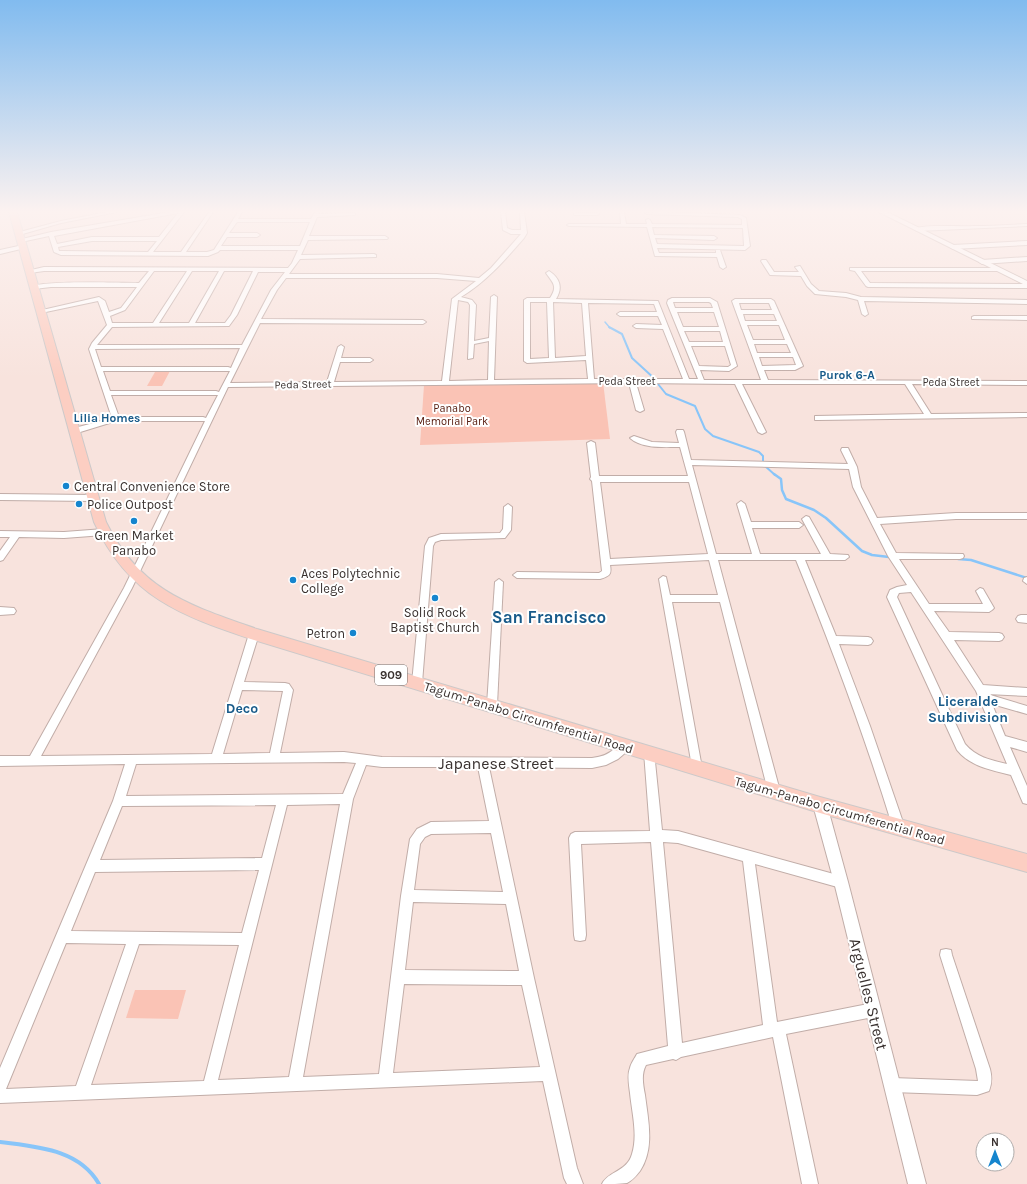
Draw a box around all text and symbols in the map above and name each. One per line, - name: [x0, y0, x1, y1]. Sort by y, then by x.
- district label: Purok 6-A: [819, 368, 875, 382]
- street label: Peda Street: [598, 375, 656, 388]
- street label: Peda Street: [922, 376, 980, 389]
- street label: Peda Street: [274, 378, 332, 391]
- park label: Panabo Memorial Park: [416, 402, 488, 428]
- district label: Lilia Homes: [74, 411, 140, 425]
- place label: Central Convenience Store: [74, 479, 230, 494]
- marker: Central Convenience Store: [61, 481, 71, 491]
- place label: Police Outpost: [87, 497, 173, 512]
- marker: Police Outpost: [74, 499, 84, 509]
- marker: Green Market Panabo: [129, 516, 139, 526]
- place label: Green Market Panabo: [94, 528, 174, 558]
- place label: Aces Polytechnic College: [301, 566, 400, 596]
- marker: Aces Polytechnic College: [288, 575, 298, 585]
- marker: Solid Rock Baptist Church: [430, 593, 440, 603]
- place label: Solid Rock Baptist Church: [390, 605, 480, 635]
- district label: San Francisco: [492, 607, 606, 627]
- place label: Petron: [307, 626, 345, 641]
- marker: Petron: [348, 628, 358, 638]
- road number: 909: [375, 665, 407, 685]
- street label: Tagum-Panabo Circumferential Road: [422, 678, 635, 757]
- district label: Liceralde Subdivision: [928, 693, 1008, 726]
- district label: Deco: [226, 700, 258, 717]
- street label: Japanese Street: [438, 754, 554, 773]
- street label: Tagum-Panabo Circumferential Road: [733, 773, 947, 848]
- street label: Arguelles Street: [845, 936, 892, 1052]
- north arrow: [975, 1132, 1015, 1172]
- text: N: [991, 1136, 999, 1149]

